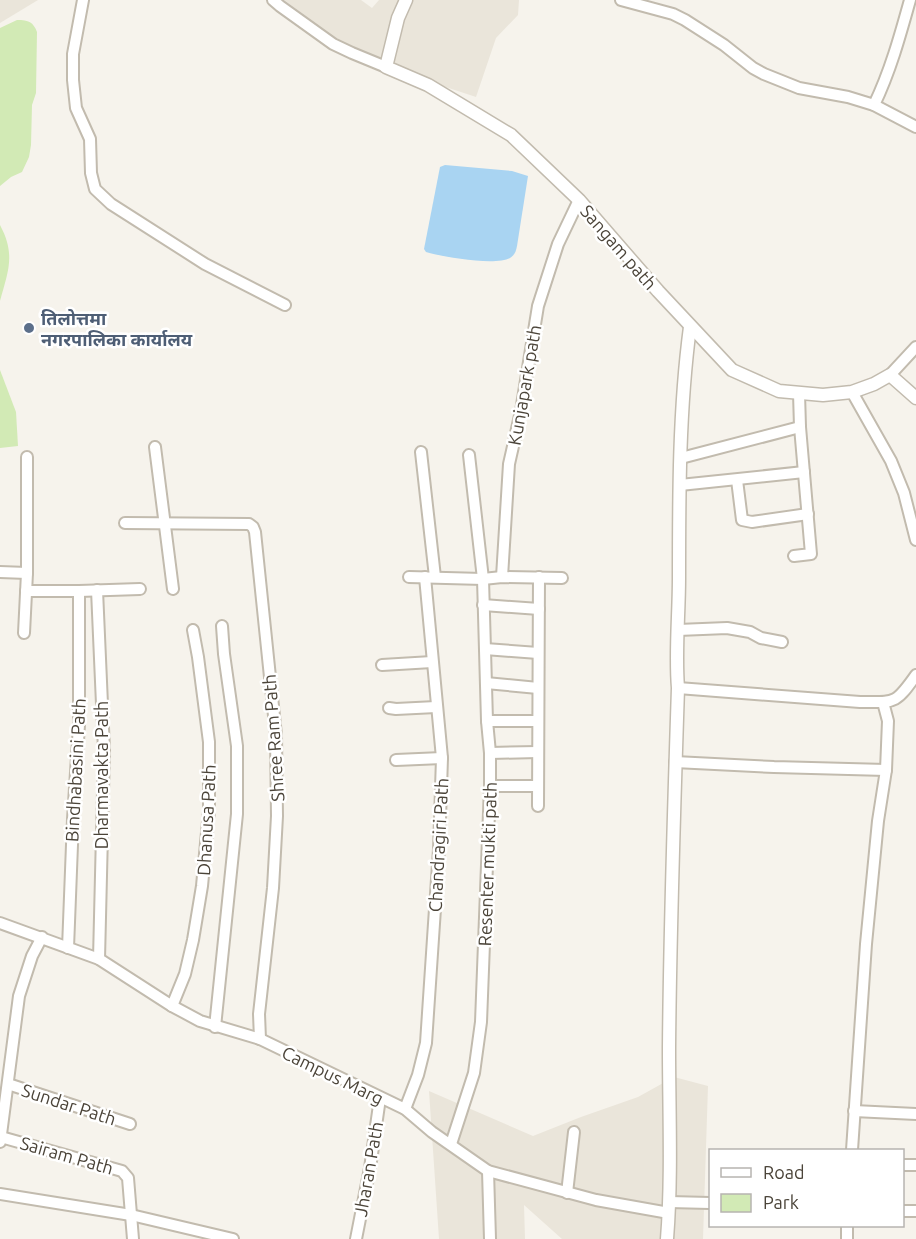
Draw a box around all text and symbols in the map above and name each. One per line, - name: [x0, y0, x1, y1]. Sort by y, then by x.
- street label: Sangam path: [577, 201, 661, 293]
- place label: तिलोत्तमा नगरपालिका कार्यालय: [41, 308, 193, 349]
- marker: तिलोत्तमा नगरपालिका कार्यालय: [22, 321, 36, 335]
- street label: Kunjapark path: [504, 323, 544, 447]
- street label: Shree Ram Path: [259, 674, 287, 802]
- street label: Bindhabasini Path: [61, 698, 89, 842]
- street label: Dharmavakta Path: [91, 701, 111, 849]
- street label: Dhanusa Path: [193, 764, 219, 876]
- street label: Chandragiri Path: [424, 777, 452, 913]
- street label: Resenter mukti path: [474, 781, 500, 947]
- street label: Campus Marg: [279, 1042, 387, 1108]
- street label: Sundar Path: [19, 1079, 119, 1129]
- street label: Jharan Path: [350, 1120, 386, 1218]
- street label: Sairam Path: [18, 1132, 116, 1178]
- legend: [709, 1149, 904, 1227]
- text: Road: [763, 1162, 805, 1182]
- text: Park: [763, 1192, 799, 1212]

